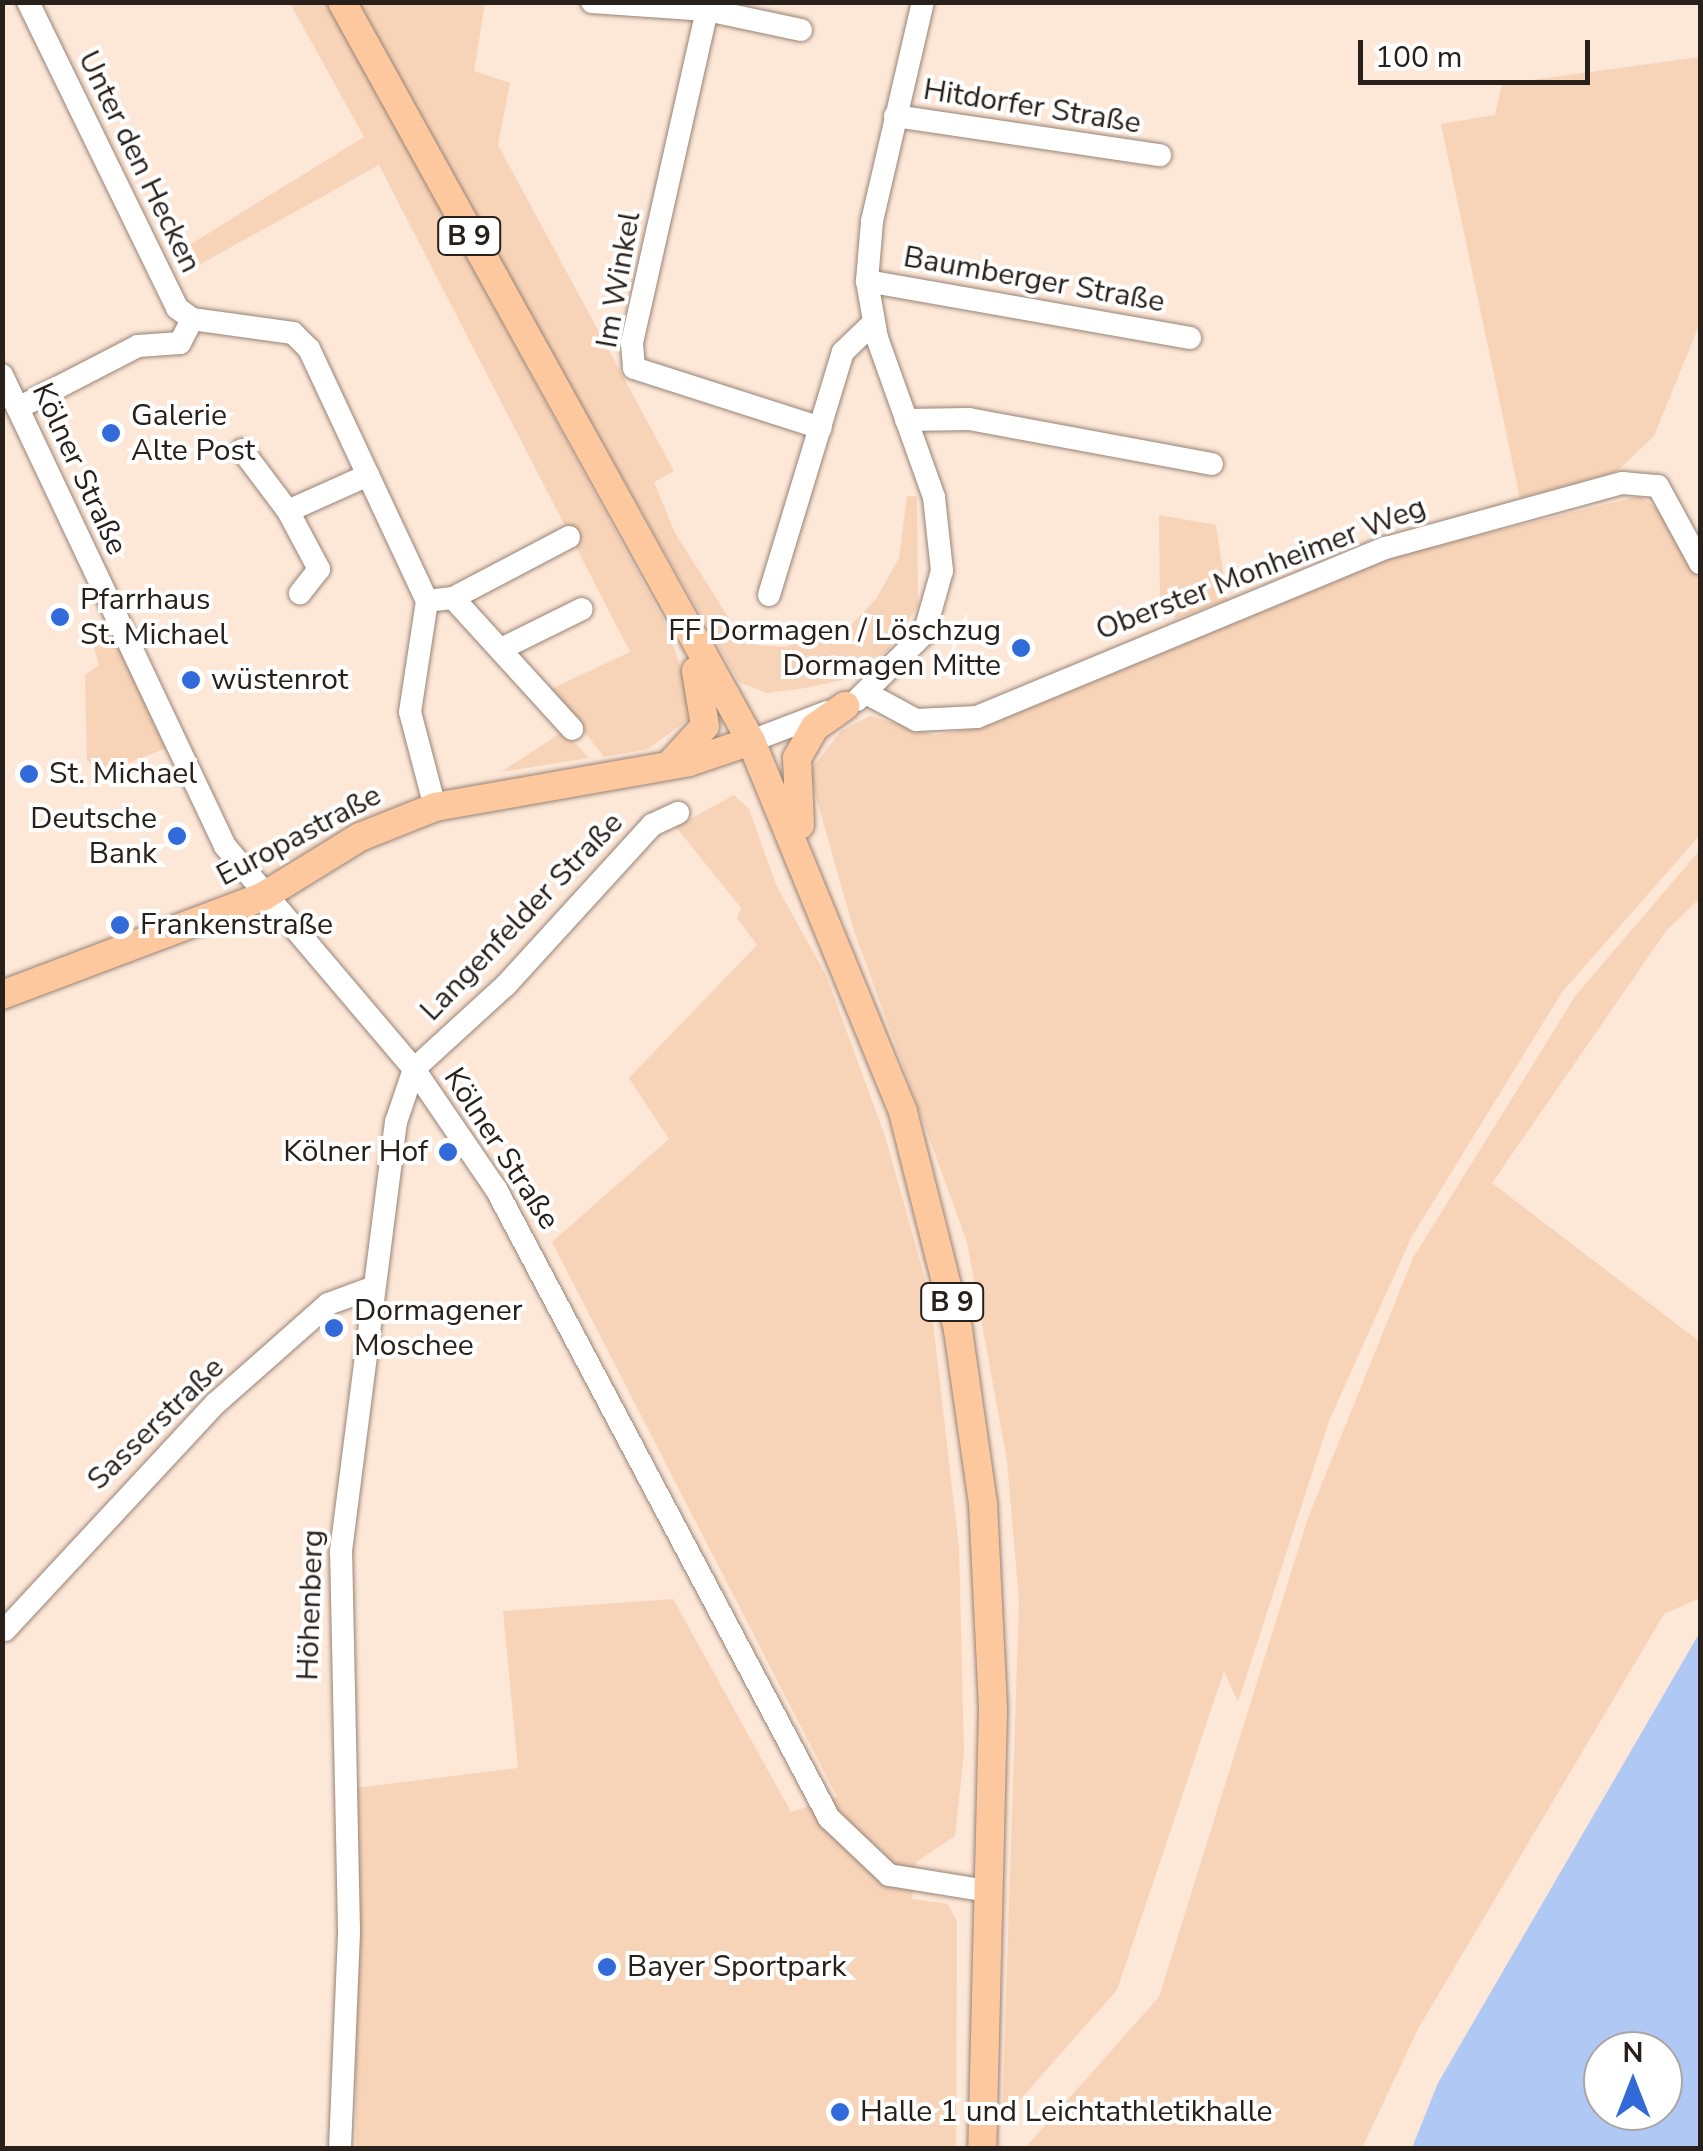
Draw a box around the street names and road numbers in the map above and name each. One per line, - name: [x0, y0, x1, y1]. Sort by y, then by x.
- street label: Unter den Hecken: [70, 45, 208, 279]
- street label: Hitdorfer Straße: [921, 72, 1143, 142]
- street label: Im Winkel: [589, 209, 649, 351]
- road number: B 9: [436, 213, 502, 259]
- street label: Baumberger Straße: [901, 239, 1167, 321]
- street label: Kölner Straße: [24, 377, 134, 561]
- street label: Oberster Monheimer Weg: [1091, 489, 1431, 649]
- street label: Europastraße: [211, 778, 387, 894]
- street label: Langenfelder Straße: [413, 805, 631, 1029]
- street label: Kölner Straße: [435, 1062, 567, 1236]
- road number: B 9: [920, 1279, 984, 1325]
- street label: Sasserstraße: [80, 1350, 232, 1498]
- street label: Höhenberg: [290, 1529, 332, 1681]

